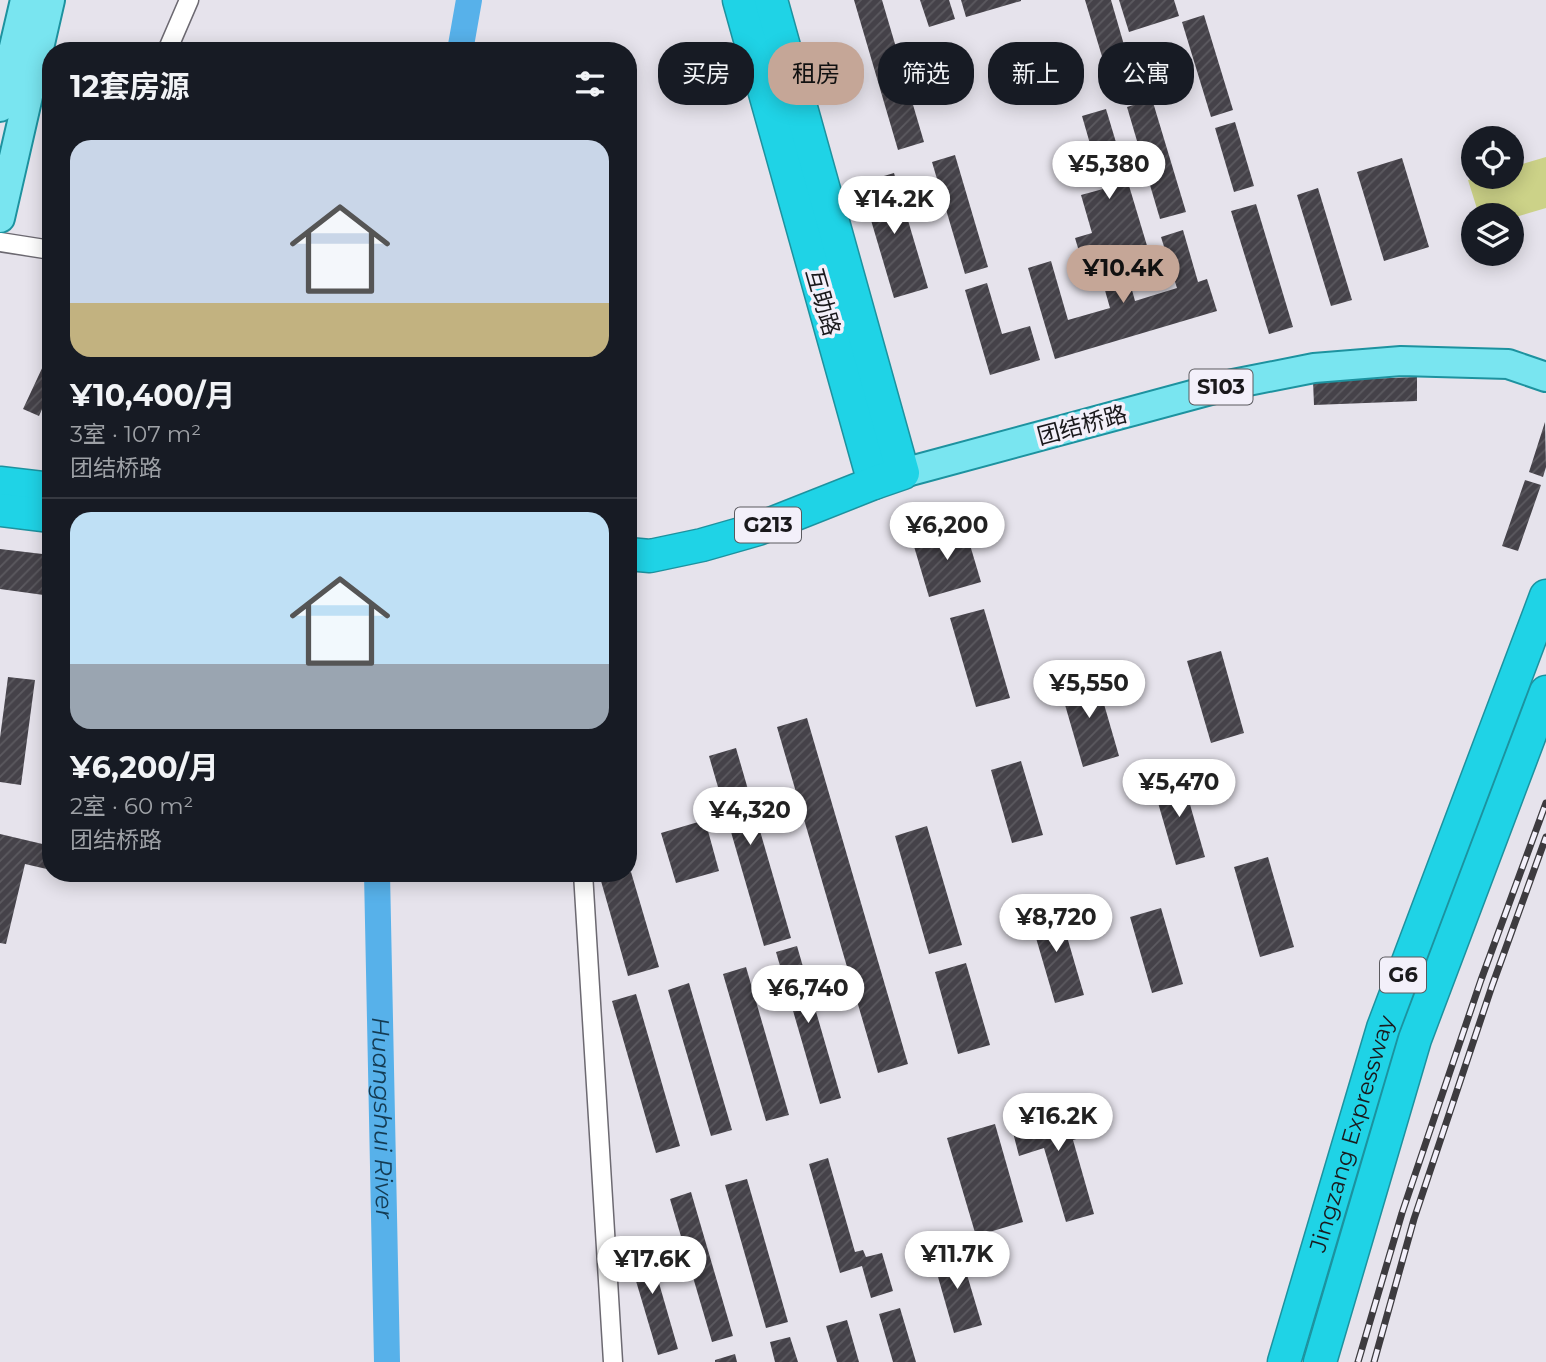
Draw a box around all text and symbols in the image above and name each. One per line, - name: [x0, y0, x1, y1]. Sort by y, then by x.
- chip: 买房: [658, 42, 754, 105]
- chip: 租房: [768, 42, 864, 105]
- chip: 筛选: [878, 42, 974, 105]
- chip: 新上: [988, 42, 1084, 105]
- chip: 公寓: [1098, 42, 1194, 105]
- icon: filters: [571, 65, 609, 103]
- text: 12套房源: [70, 68, 189, 105]
- map controls: [1461, 126, 1524, 266]
- button: locate: [1461, 126, 1524, 189]
- pin: ¥5,380: [1052, 142, 1166, 201]
- text: ¥5,380: [1068, 150, 1150, 178]
- pin: ¥14.2K: [837, 176, 951, 236]
- text: ¥14.2K: [854, 185, 934, 213]
- icon: home: [277, 186, 403, 312]
- button: layers: [1461, 203, 1524, 266]
- pin: ¥10.4K: [1066, 246, 1180, 305]
- text: ¥10.4K: [1083, 254, 1163, 282]
- street label: 互助路: [800, 265, 846, 339]
- road number: S103: [1190, 370, 1252, 404]
- text: ¥10,400/月: [70, 377, 235, 414]
- street label: 团结桥路: [1034, 400, 1130, 450]
- text: 3室 · 107 m²: [70, 420, 201, 448]
- text: 团结桥路: [70, 454, 162, 482]
- pin: ¥6,200: [890, 503, 1004, 562]
- road number: G213: [735, 508, 801, 542]
- text: ¥6,200: [906, 511, 988, 539]
- icon: home: [277, 558, 403, 684]
- pin: ¥5,550: [1032, 660, 1146, 720]
- text: ¥5,550: [1049, 669, 1129, 697]
- text: ¥6,200/月: [70, 749, 219, 786]
- pin: ¥5,470: [1122, 760, 1236, 819]
- text: ¥5,470: [1139, 768, 1219, 796]
- pin: ¥4,320: [693, 788, 807, 847]
- text: 2室 · 60 m²: [70, 792, 193, 820]
- text: ¥4,320: [709, 796, 791, 824]
- text: 团结桥路: [70, 826, 162, 854]
- pin: ¥8,720: [999, 894, 1113, 954]
- text: ¥8,720: [1015, 903, 1097, 931]
- road number: G6: [1380, 958, 1426, 992]
- pin: ¥6,740: [751, 965, 865, 1025]
- text: ¥6,740: [767, 974, 849, 1002]
- street label: Jingzang Expressway: [1303, 1011, 1401, 1256]
- water label: Huangshui River: [366, 1017, 399, 1221]
- pin: ¥16.2K: [1001, 1094, 1115, 1153]
- text: ¥16.2K: [1019, 1102, 1097, 1130]
- pin: ¥11.7K: [900, 1232, 1014, 1291]
- pin: ¥17.6K: [595, 1236, 709, 1296]
- text: ¥11.7K: [921, 1240, 993, 1268]
- text: ¥17.6K: [613, 1245, 691, 1273]

